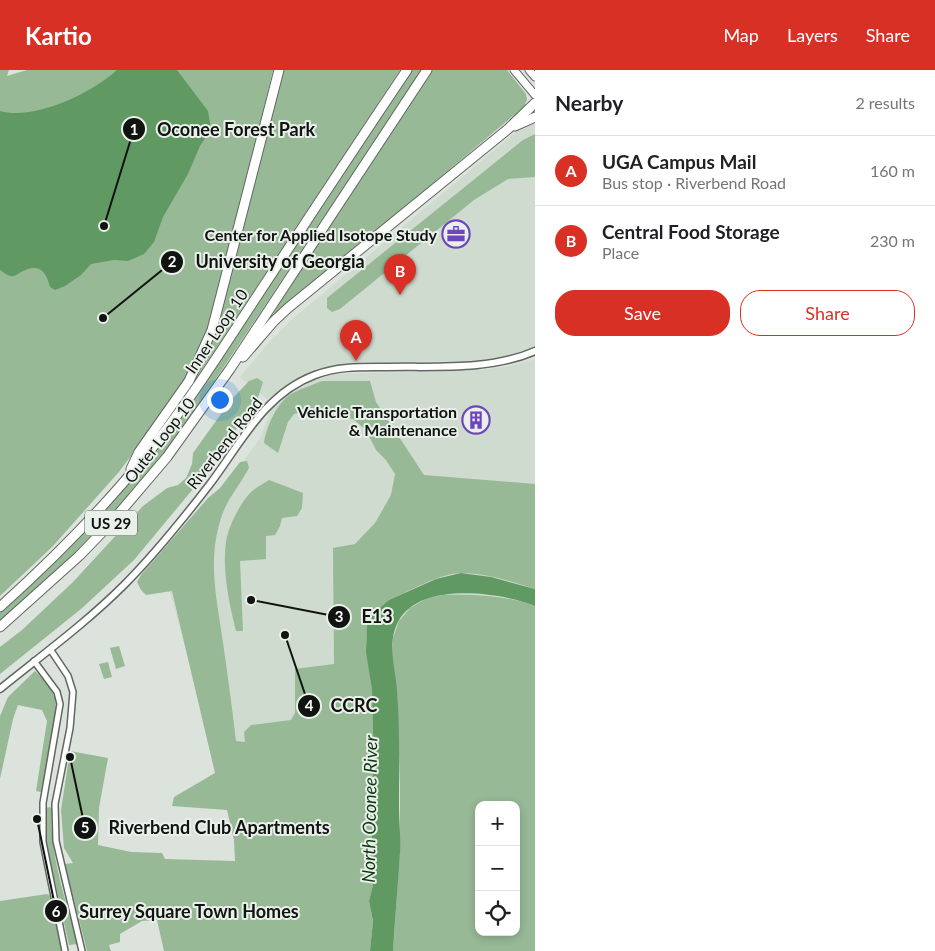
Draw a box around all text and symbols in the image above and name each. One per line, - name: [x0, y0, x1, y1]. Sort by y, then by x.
- text: Kartio: [25, 21, 92, 50]
- text: Map: [723, 24, 759, 46]
- text: Layers: [787, 24, 838, 46]
- text: Share: [866, 24, 910, 46]
- text: Nearby: [555, 90, 623, 115]
- text: 2 results: [855, 93, 915, 112]
- callout: Oconee Forest Park: [121, 113, 325, 146]
- text: Oconee Forest Park: [157, 118, 315, 140]
- text: 1: [130, 120, 138, 138]
- text: UGA Campus Mail: [602, 150, 756, 173]
- text: A: [565, 161, 577, 180]
- text: 160 m: [870, 161, 915, 180]
- text: Bus stop · Riverbend Road: [602, 173, 786, 192]
- office icon: Center for Applied Isotope Study: [441, 219, 471, 249]
- text: Central Food Storage: [602, 220, 780, 243]
- place label: Center for Applied Isotope Study: [205, 225, 438, 244]
- text: B: [566, 231, 576, 250]
- text: 230 m: [870, 231, 915, 250]
- text: Place: [602, 243, 639, 262]
- callout: University of Georgia: [160, 245, 375, 278]
- text: University of Georgia: [195, 250, 365, 272]
- text: 2: [168, 252, 177, 270]
- pin: B: [384, 254, 416, 295]
- street label: Inner Loop 10: [181, 285, 251, 377]
- button: Save: [555, 290, 730, 336]
- button: Share: [740, 290, 915, 336]
- pin: A: [340, 320, 372, 361]
- your location: [207, 387, 233, 413]
- street label: Riverbend Road: [182, 393, 266, 493]
- street label: Outer Loop 10: [120, 394, 198, 486]
- place label: Vehicle Transportation & Maintenance: [296, 402, 457, 439]
- building icon: Vehicle Transportation & Maintenance: [461, 405, 491, 435]
- road number: US 29: [85, 510, 137, 536]
- callout: E13: [326, 600, 403, 633]
- text: E13: [361, 605, 393, 627]
- text: 3: [335, 607, 343, 625]
- callout: CCRC: [296, 690, 388, 723]
- text: CCRC: [331, 694, 378, 716]
- text: 4: [305, 696, 314, 714]
- water label: North Oconee River: [357, 734, 381, 883]
- map controls: [475, 801, 520, 936]
- button: +: [475, 801, 520, 846]
- callout: Riverbend Club Apartments: [73, 812, 339, 845]
- text: Riverbend Club Apartments: [108, 816, 330, 838]
- text: 5: [81, 818, 89, 836]
- button: −: [475, 846, 520, 891]
- button: locate: [475, 891, 520, 936]
- callout: Surrey Square Town Homes: [43, 895, 309, 928]
- text: Surrey Square Town Homes: [79, 900, 299, 922]
- text: 6: [52, 902, 61, 920]

